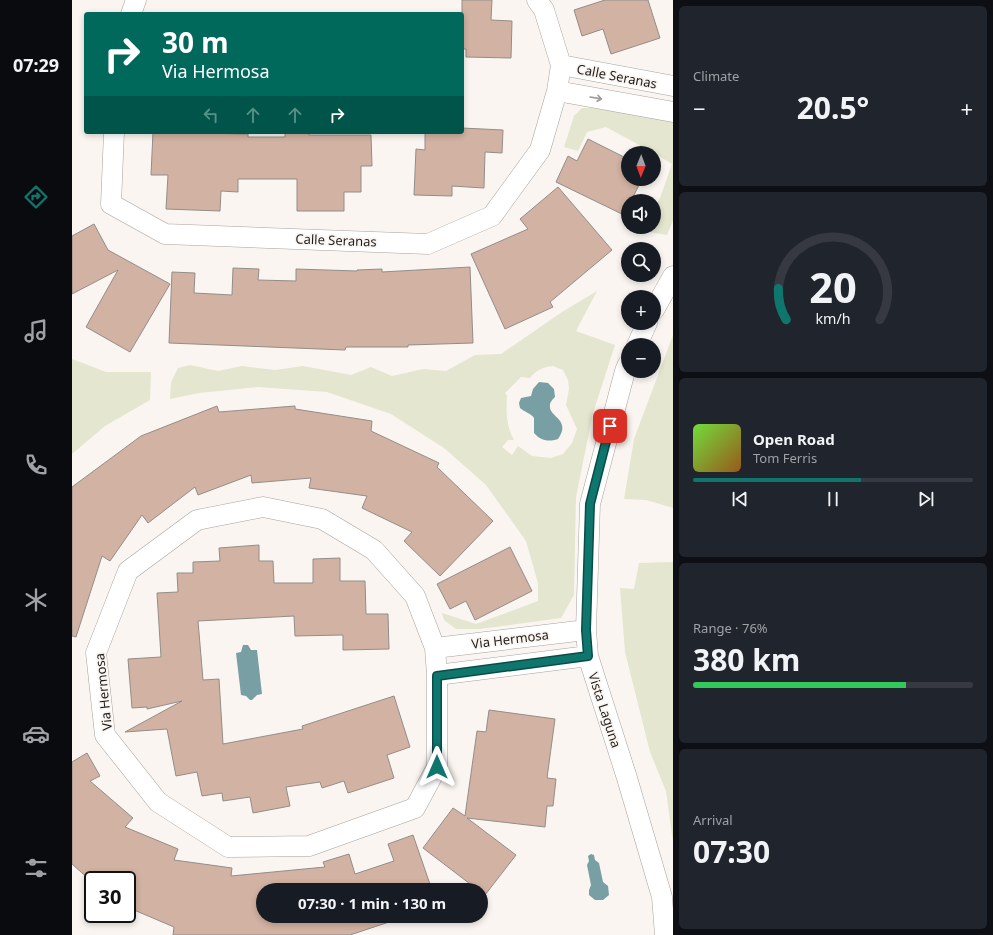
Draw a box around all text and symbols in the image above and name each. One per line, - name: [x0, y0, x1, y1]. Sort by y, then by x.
- text: 30 m: [162, 23, 229, 61]
- icon: right: [96, 28, 148, 80]
- text: 07:29: [13, 53, 59, 77]
- text: Via Hermosa: [162, 59, 270, 83]
- street label: Calle Seranas: [575, 59, 659, 93]
- text: Climate: [693, 67, 739, 85]
- text: 20.5°: [797, 87, 869, 128]
- text: −: [693, 93, 706, 123]
- text: +: [960, 93, 973, 123]
- one-way arrow: [589, 95, 602, 103]
- icon: left: [200, 104, 222, 126]
- icon: ahead: [242, 104, 264, 126]
- icon: ahead: [284, 104, 306, 126]
- icon: right: [326, 104, 348, 126]
- north arrow: [621, 146, 661, 186]
- map controls: [621, 146, 661, 378]
- icon: directions: [22, 183, 50, 211]
- button: sound: [621, 194, 661, 234]
- street label: Calle Seranas: [295, 230, 377, 250]
- button: search: [621, 242, 661, 282]
- text: 20: [809, 258, 857, 314]
- button: +: [621, 290, 661, 330]
- text: km/h: [815, 308, 851, 327]
- icon: music: [22, 317, 50, 345]
- button: −: [621, 338, 661, 378]
- pin: [593, 409, 627, 443]
- icon: arrive: [599, 415, 621, 437]
- text: Open Road: [753, 429, 835, 449]
- text: Tom Ferris: [753, 449, 817, 467]
- icon: phone: [22, 451, 50, 479]
- icon: previous: [729, 488, 751, 510]
- icon: pause: [822, 488, 844, 510]
- icon: next: [915, 488, 937, 510]
- icon: climate: [22, 586, 50, 614]
- text: Range · 76%: [693, 619, 768, 637]
- street label: Via Hermosa: [470, 625, 550, 653]
- text: 380 km: [693, 639, 800, 680]
- street label: Via Hermosa: [90, 652, 116, 732]
- street label: Vista Laguna: [584, 670, 626, 750]
- icon: car: [22, 720, 50, 748]
- position arrow: [416, 746, 458, 788]
- text: Arrival: [693, 811, 733, 829]
- text: 07:30: [693, 831, 770, 872]
- icon: filters: [22, 854, 50, 882]
- speed limit sign: 30: [84, 871, 136, 923]
- text: 07:30 · 1 min · 130 m: [298, 893, 446, 913]

